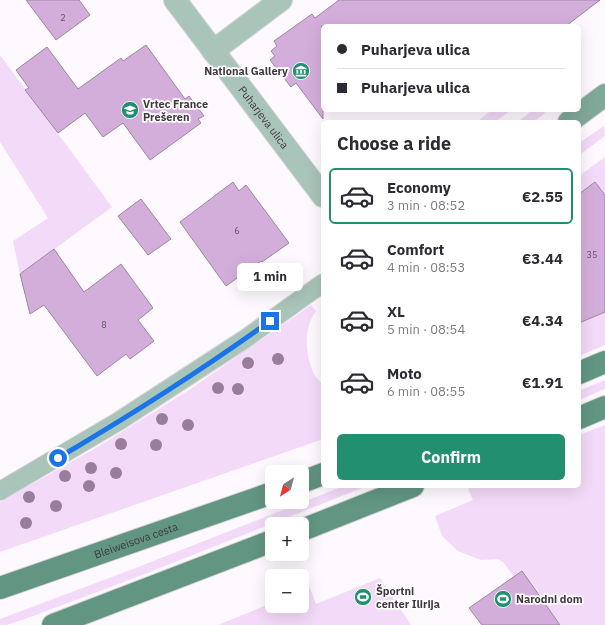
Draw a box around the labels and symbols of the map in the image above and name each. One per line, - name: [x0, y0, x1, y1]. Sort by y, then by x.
- house number: 2: [60, 12, 66, 23]
- museum icon: National Gallery: [291, 61, 311, 81]
- place label: National Gallery: [204, 64, 288, 78]
- street label: Puharjeva ulica: [235, 83, 292, 152]
- place label: Vrtec France Prešeren: [143, 97, 208, 124]
- school or university icon: Vrtec France Prešeren: [120, 100, 140, 120]
- house number: 6: [234, 225, 240, 236]
- house number: 35: [587, 249, 597, 260]
- callout: 1 min: [237, 263, 303, 291]
- route end: [261, 312, 279, 330]
- house number: 8: [101, 319, 107, 330]
- route start: [49, 449, 67, 467]
- north arrow: [265, 465, 309, 509]
- street label: Bleiweisova cesta: [92, 519, 180, 562]
- place label: Športni center Ilirija: [376, 584, 440, 611]
- sports icon: Športni center Ilirija: [353, 587, 373, 607]
- sports icon: Narodni dom: [493, 589, 513, 609]
- place label: Narodni dom: [516, 592, 583, 606]

